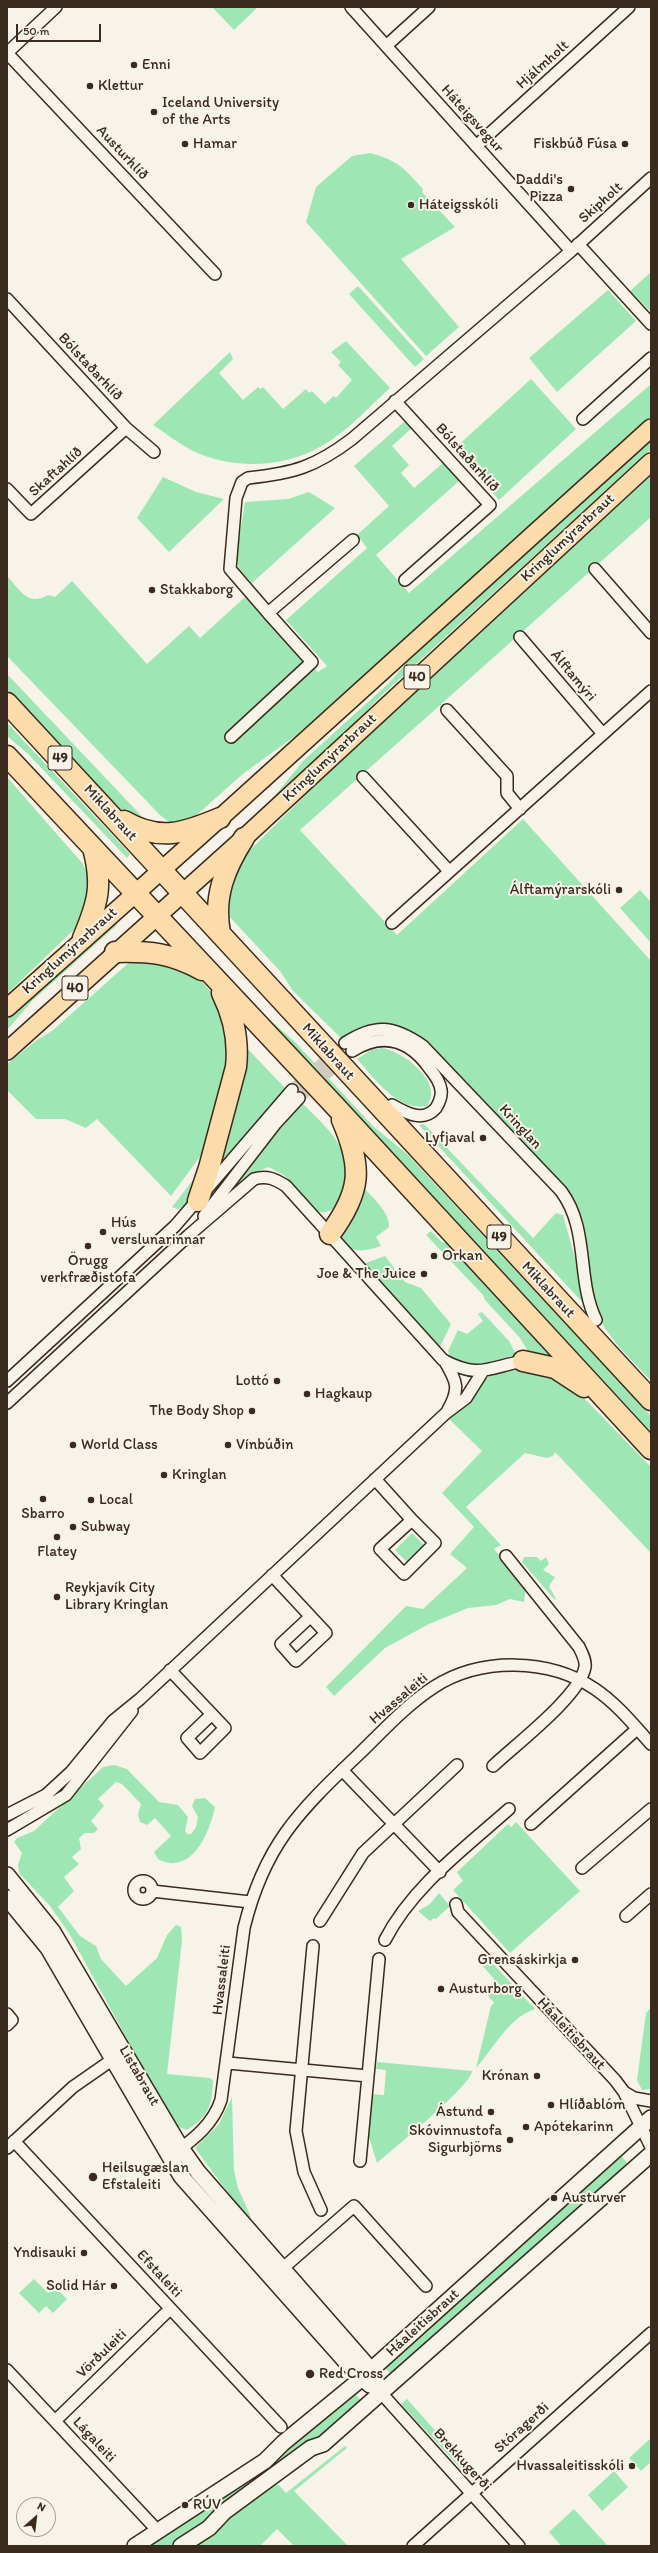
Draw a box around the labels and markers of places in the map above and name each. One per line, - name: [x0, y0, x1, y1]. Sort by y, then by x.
- place label: Enni: [142, 56, 171, 74]
- marker: Enni: [129, 60, 139, 70]
- place label: Klettur: [98, 77, 144, 95]
- marker: Klettur: [85, 81, 95, 91]
- place label: Iceland University of the Arts: [162, 94, 279, 129]
- marker: Iceland University of the Arts: [149, 107, 159, 117]
- place label: Hamar: [193, 135, 237, 153]
- place label: Fiskbúð Fúsa: [533, 135, 617, 153]
- marker: Hamar: [180, 139, 190, 149]
- marker: Fiskbúð Fúsa: [620, 139, 630, 149]
- place label: Daddi's Pizza: [516, 171, 563, 206]
- marker: Daddi's Pizza: [566, 184, 576, 194]
- place label: Háteigsskóli: [419, 196, 498, 214]
- marker: Háteigsskóli: [406, 200, 416, 210]
- place label: Stakkaborg: [160, 581, 233, 599]
- marker: Stakkaborg: [147, 585, 157, 595]
- place label: Álftamýrarskóli: [510, 881, 611, 899]
- marker: Álftamýrarskóli: [614, 885, 624, 895]
- place label: Lyfjaval: [425, 1129, 475, 1147]
- marker: Lyfjaval: [478, 1133, 488, 1143]
- place label: Hús verslunarinnar: [111, 1214, 205, 1249]
- marker: Hús verslunarinnar: [98, 1227, 108, 1237]
- marker: Örugg verkfræðistofa: [83, 1241, 93, 1251]
- place label: Orkan: [442, 1247, 483, 1265]
- marker: Orkan: [429, 1251, 439, 1261]
- place label: Örugg verkfræðistofa: [40, 1252, 136, 1287]
- place label: Joe & The Juice: [317, 1265, 416, 1283]
- marker: Joe & The Juice: [419, 1269, 429, 1279]
- place label: Lottó: [235, 1372, 269, 1390]
- marker: Lottó: [272, 1376, 282, 1386]
- place label: Hagkaup: [315, 1385, 372, 1403]
- marker: Hagkaup: [302, 1389, 312, 1399]
- place label: The Body Shop: [149, 1402, 244, 1420]
- marker: The Body Shop: [247, 1406, 257, 1416]
- place label: World Class: [81, 1436, 158, 1454]
- place label: Vínbúðin: [236, 1436, 293, 1454]
- marker: World Class: [68, 1440, 78, 1450]
- marker: Vínbúðin: [223, 1440, 233, 1450]
- place label: Kringlan: [172, 1466, 227, 1484]
- marker: Kringlan: [159, 1470, 169, 1480]
- place label: Local: [99, 1491, 133, 1509]
- marker: Sbarro: [38, 1494, 48, 1504]
- marker: Local: [86, 1495, 96, 1505]
- place label: Sbarro: [21, 1505, 65, 1523]
- place label: Subway: [81, 1518, 130, 1536]
- marker: Subway: [68, 1522, 78, 1532]
- marker: Flatey: [52, 1532, 62, 1542]
- place label: Flatey: [37, 1543, 77, 1561]
- place label: Reykjavík City Library Kringlan: [65, 1579, 168, 1614]
- marker: Reykjavík City Library Kringlan: [52, 1592, 62, 1602]
- place label: Grensáskirkja: [478, 1951, 567, 1969]
- marker: Grensáskirkja: [570, 1955, 580, 1965]
- place label: Austurborg: [449, 1980, 522, 1998]
- marker: Austurborg: [436, 1984, 446, 1994]
- place label: Krónan: [482, 2067, 529, 2085]
- marker: Krónan: [532, 2071, 542, 2081]
- place label: Hlíðablóm: [559, 2096, 626, 2114]
- marker: Hlíðablóm: [546, 2100, 556, 2110]
- place label: Ástund: [436, 2103, 483, 2121]
- marker: Ástund: [486, 2107, 496, 2117]
- place label: Apótekarinn: [534, 2118, 613, 2136]
- place label: Skóvinnustofa Sigurbjörns: [409, 2122, 502, 2157]
- marker: Apótekarinn: [521, 2122, 531, 2132]
- marker: Skóvinnustofa Sigurbjörns: [505, 2135, 515, 2145]
- place label: Heilsugæslan Efstaleiti: [102, 2159, 189, 2194]
- marker: Heilsugæslan Efstaleiti: [87, 2171, 99, 2183]
- place label: Austurver: [562, 2189, 626, 2207]
- marker: Austurver: [549, 2193, 559, 2203]
- place label: Yndisauki: [14, 2244, 76, 2262]
- marker: Yndisauki: [79, 2248, 89, 2258]
- place label: Solid Hár: [46, 2277, 106, 2295]
- marker: Solid Hár: [109, 2281, 119, 2291]
- place label: Red Cross: [319, 2365, 383, 2383]
- marker: Red Cross: [304, 2368, 316, 2380]
- place label: Hvassaleitisskóli: [517, 2457, 624, 2475]
- marker: Hvassaleitisskóli: [627, 2461, 637, 2471]
- place label: RÚV: [193, 2496, 221, 2514]
- marker: RÚV: [180, 2500, 190, 2510]

